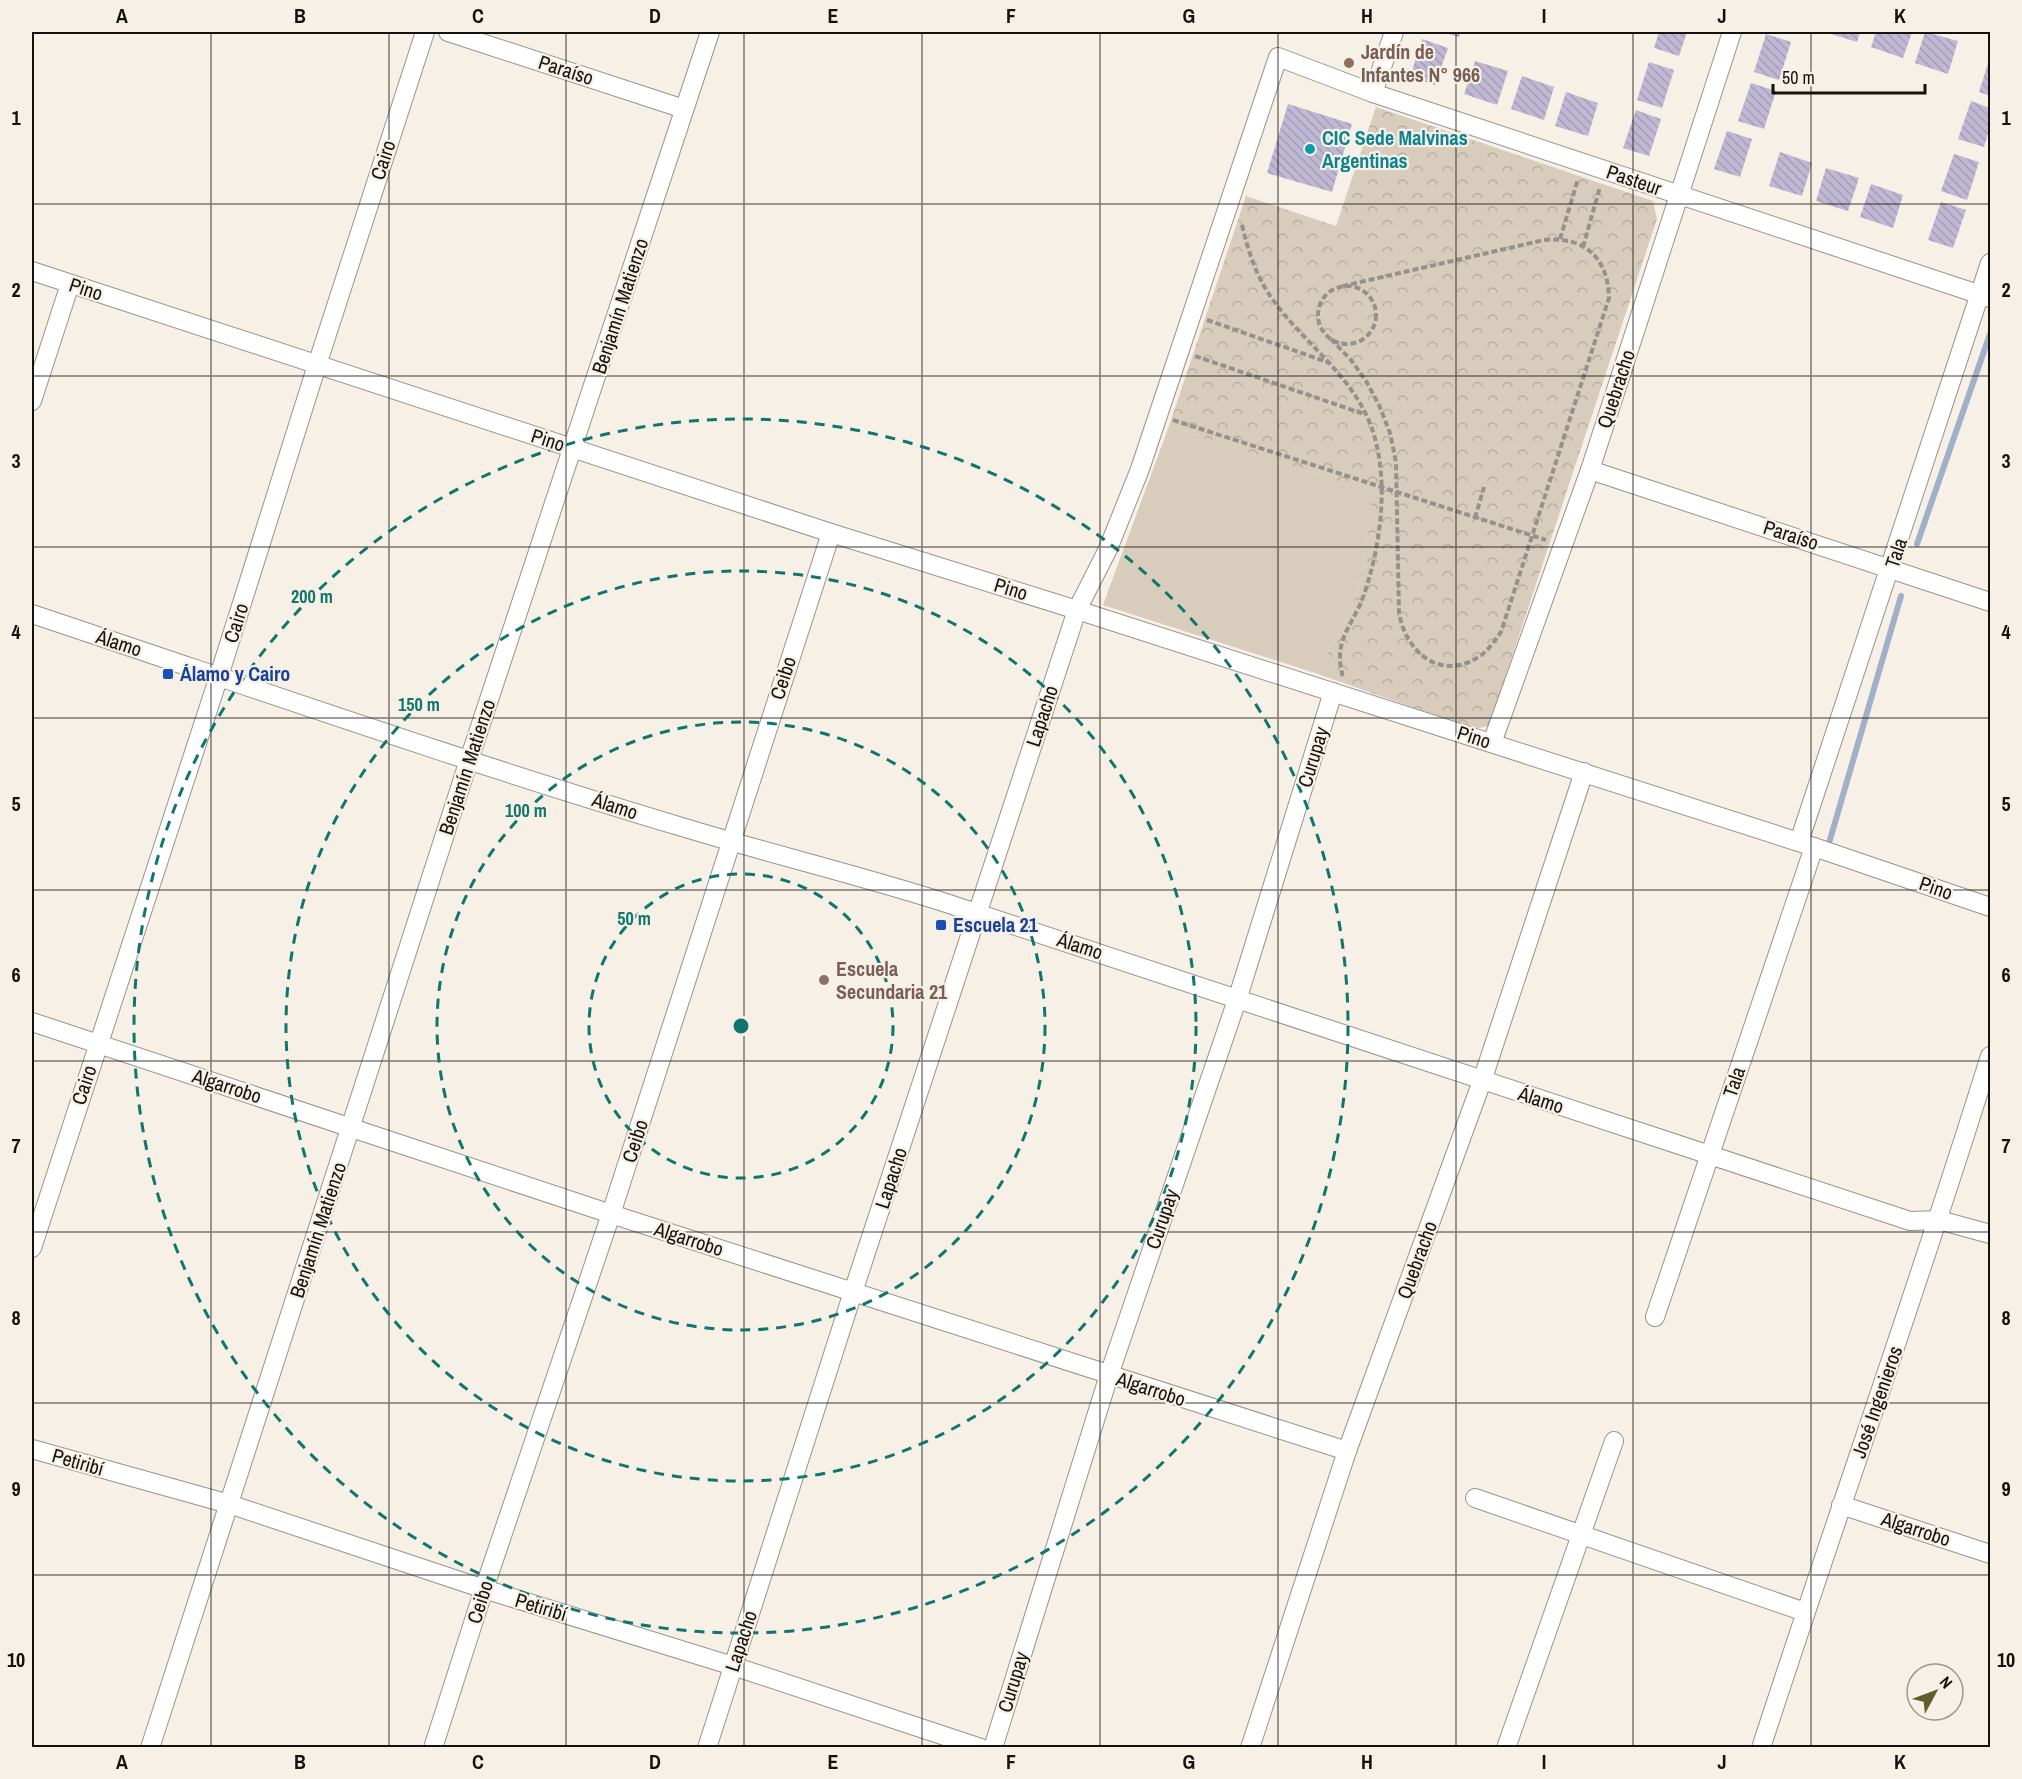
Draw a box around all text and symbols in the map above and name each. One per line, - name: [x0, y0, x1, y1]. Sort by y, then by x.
- text: A: [116, 2, 128, 29]
- text: B: [294, 2, 306, 29]
- text: C: [472, 2, 484, 29]
- text: D: [649, 2, 661, 29]
- text: E: [828, 2, 839, 29]
- text: F: [1006, 2, 1016, 29]
- text: G: [1183, 2, 1195, 29]
- text: H: [1361, 2, 1373, 29]
- text: I: [1542, 2, 1546, 29]
- text: J: [1717, 2, 1727, 29]
- text: K: [1894, 2, 1906, 29]
- place label: Jardín de Infantes N° 966: [1361, 38, 1480, 88]
- street label: Paraíso: [535, 48, 597, 91]
- marker: Jardín de Infantes N° 966: [1342, 56, 1356, 70]
- scale bar: [1773, 57, 1924, 95]
- text: 50 m: [1782, 65, 1815, 90]
- text: 1: [11, 104, 21, 131]
- text: 1: [2001, 104, 2011, 131]
- place label: CIC Sede Malvinas Argentinas: [1322, 124, 1468, 174]
- street label: Cairo: [363, 137, 402, 183]
- marker: CIC Sede Malvinas Argentinas: [1303, 142, 1317, 156]
- street label: Pasteur: [1603, 158, 1666, 202]
- street label: Benjamín Matienzo: [585, 234, 654, 377]
- street label: Pino: [66, 270, 106, 307]
- text: 2: [11, 276, 21, 303]
- text: 2: [2001, 276, 2011, 303]
- street label: Quebracho: [1590, 346, 1641, 432]
- street label: Pino: [528, 421, 568, 458]
- text: 3: [11, 447, 21, 474]
- text: 3: [2001, 447, 2011, 474]
- street label: Paraíso: [1760, 513, 1822, 556]
- street label: Tala: [1878, 534, 1913, 571]
- street label: Pino: [991, 571, 1031, 606]
- text: 200 m: [291, 584, 333, 609]
- street label: Cairo: [217, 600, 254, 646]
- text: 4: [11, 618, 21, 645]
- text: 4: [2001, 618, 2011, 645]
- street label: Álamo: [92, 622, 145, 663]
- street label: Ceibo: [763, 653, 802, 703]
- place label: Álamo y Cairo: [180, 660, 290, 687]
- marker: Álamo y Cairo: [161, 667, 175, 681]
- street label: Lapacho: [1019, 682, 1064, 750]
- text: 150 m: [398, 692, 440, 717]
- street label: Benjamín Matienzo: [432, 695, 501, 838]
- street label: Pino: [1454, 718, 1494, 755]
- street label: Curupay: [1291, 723, 1335, 790]
- street label: Álamo: [588, 785, 641, 826]
- text: 5: [11, 790, 21, 817]
- text: 5: [2001, 790, 2011, 817]
- text: 100 m: [505, 798, 547, 823]
- street label: Pino: [1916, 869, 1957, 906]
- text: 50 m: [617, 906, 651, 931]
- place label: Escuela 21: [953, 911, 1039, 938]
- marker: Escuela 21: [934, 918, 948, 932]
- street label: Álamo: [1053, 925, 1106, 966]
- place label: Escuela Secundaria 21: [836, 955, 948, 1005]
- text: 6: [11, 961, 21, 988]
- text: 6: [2001, 961, 2011, 988]
- marker: Escuela Secundaria 21: [817, 973, 831, 987]
- centre of rings: [731, 1016, 751, 1036]
- street label: Algarrobo: [188, 1061, 265, 1109]
- street label: Cairo: [64, 1062, 103, 1108]
- street label: Tala: [1716, 1063, 1751, 1101]
- street label: Álamo: [1514, 1079, 1567, 1120]
- street label: Ceibo: [615, 1116, 654, 1166]
- text: 7: [11, 1132, 21, 1159]
- text: 7: [2001, 1132, 2011, 1159]
- street label: Lapacho: [868, 1144, 913, 1212]
- street label: Benjamín Matienzo: [283, 1158, 352, 1301]
- street label: Curupay: [1139, 1184, 1185, 1253]
- street label: Algarrobo: [650, 1214, 727, 1262]
- street label: Quebracho: [1390, 1217, 1443, 1303]
- text: 8: [11, 1304, 21, 1331]
- text: 8: [2001, 1304, 2011, 1331]
- street label: José Ingenieros: [1845, 1342, 1908, 1461]
- street label: Algarrobo: [1112, 1364, 1189, 1412]
- street label: Petiribí: [49, 1441, 108, 1482]
- text: 9: [11, 1475, 21, 1502]
- text: 9: [2001, 1475, 2011, 1502]
- street label: Algarrobo: [1877, 1504, 1954, 1552]
- street label: Ceibo: [460, 1577, 499, 1627]
- street label: Petiribí: [512, 1586, 571, 1627]
- street label: Lapacho: [718, 1607, 763, 1675]
- text: 10: [7, 1646, 25, 1673]
- text: 10: [1997, 1646, 2015, 1673]
- street label: Curupay: [991, 1648, 1035, 1715]
- north arrow: [1905, 1662, 1965, 1722]
- text: N: [1935, 1671, 1958, 1693]
- text: A: [116, 1748, 128, 1775]
- text: B: [294, 1748, 306, 1775]
- text: C: [472, 1748, 484, 1775]
- text: D: [649, 1748, 661, 1775]
- text: E: [828, 1748, 839, 1775]
- text: F: [1006, 1748, 1016, 1775]
- text: G: [1183, 1748, 1195, 1775]
- text: H: [1361, 1748, 1373, 1775]
- text: I: [1542, 1748, 1546, 1775]
- text: J: [1717, 1748, 1727, 1775]
- text: K: [1894, 1748, 1906, 1775]

